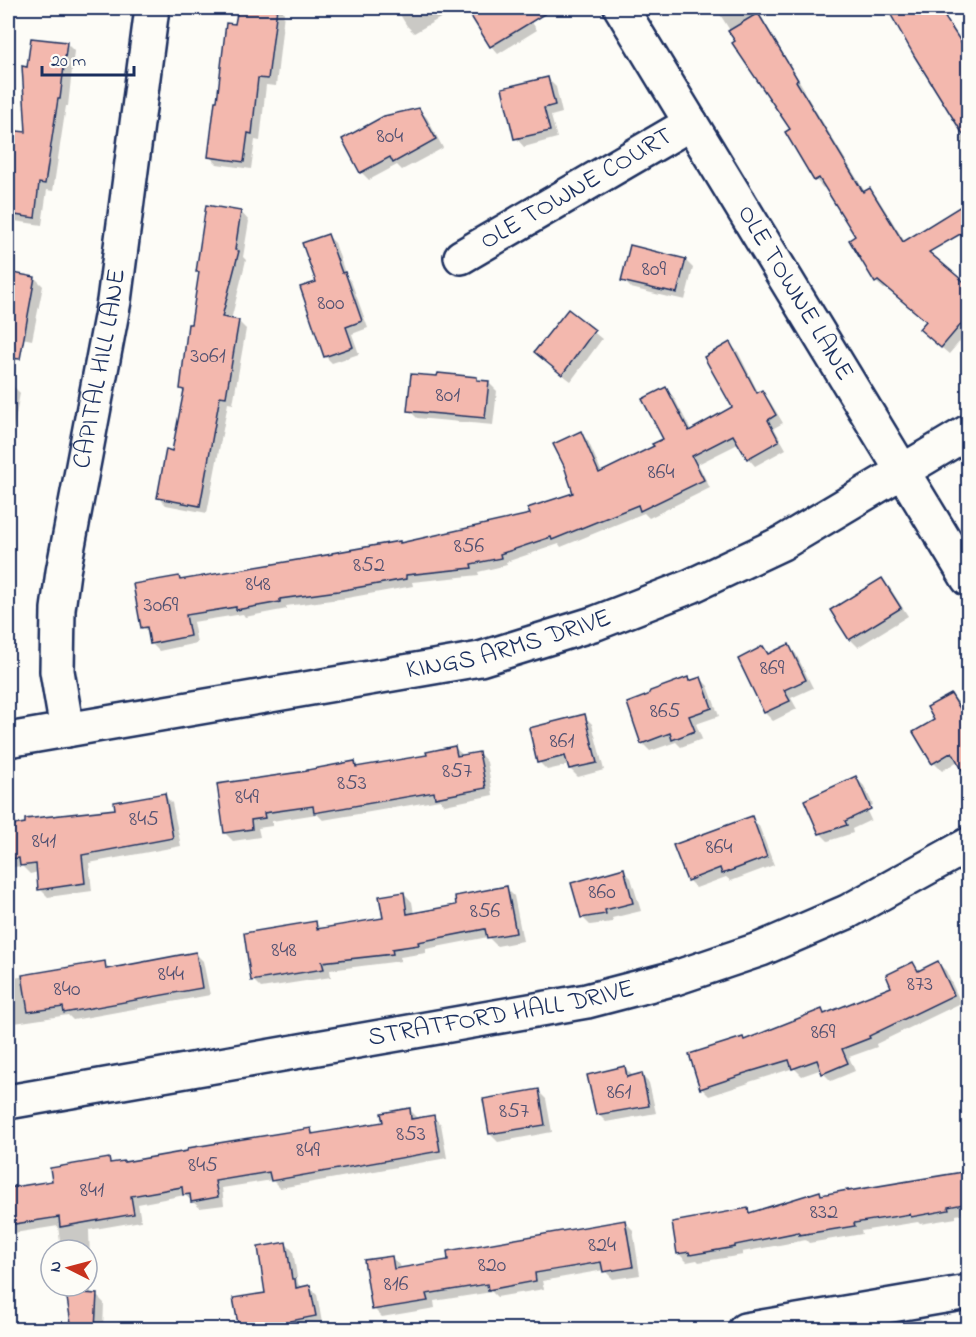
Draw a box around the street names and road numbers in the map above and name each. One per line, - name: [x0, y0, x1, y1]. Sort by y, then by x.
- street label: OLE TOWNE COURT: [473, 118, 680, 261]
- street label: OLE TOWNE LANE: [726, 198, 863, 389]
- street label: CAPITAL HILL LANE: [64, 266, 137, 472]
- street label: KINGS ARMS DRIVE: [403, 600, 617, 690]
- street label: STRATFORD HALL DRIVE: [365, 970, 639, 1058]

